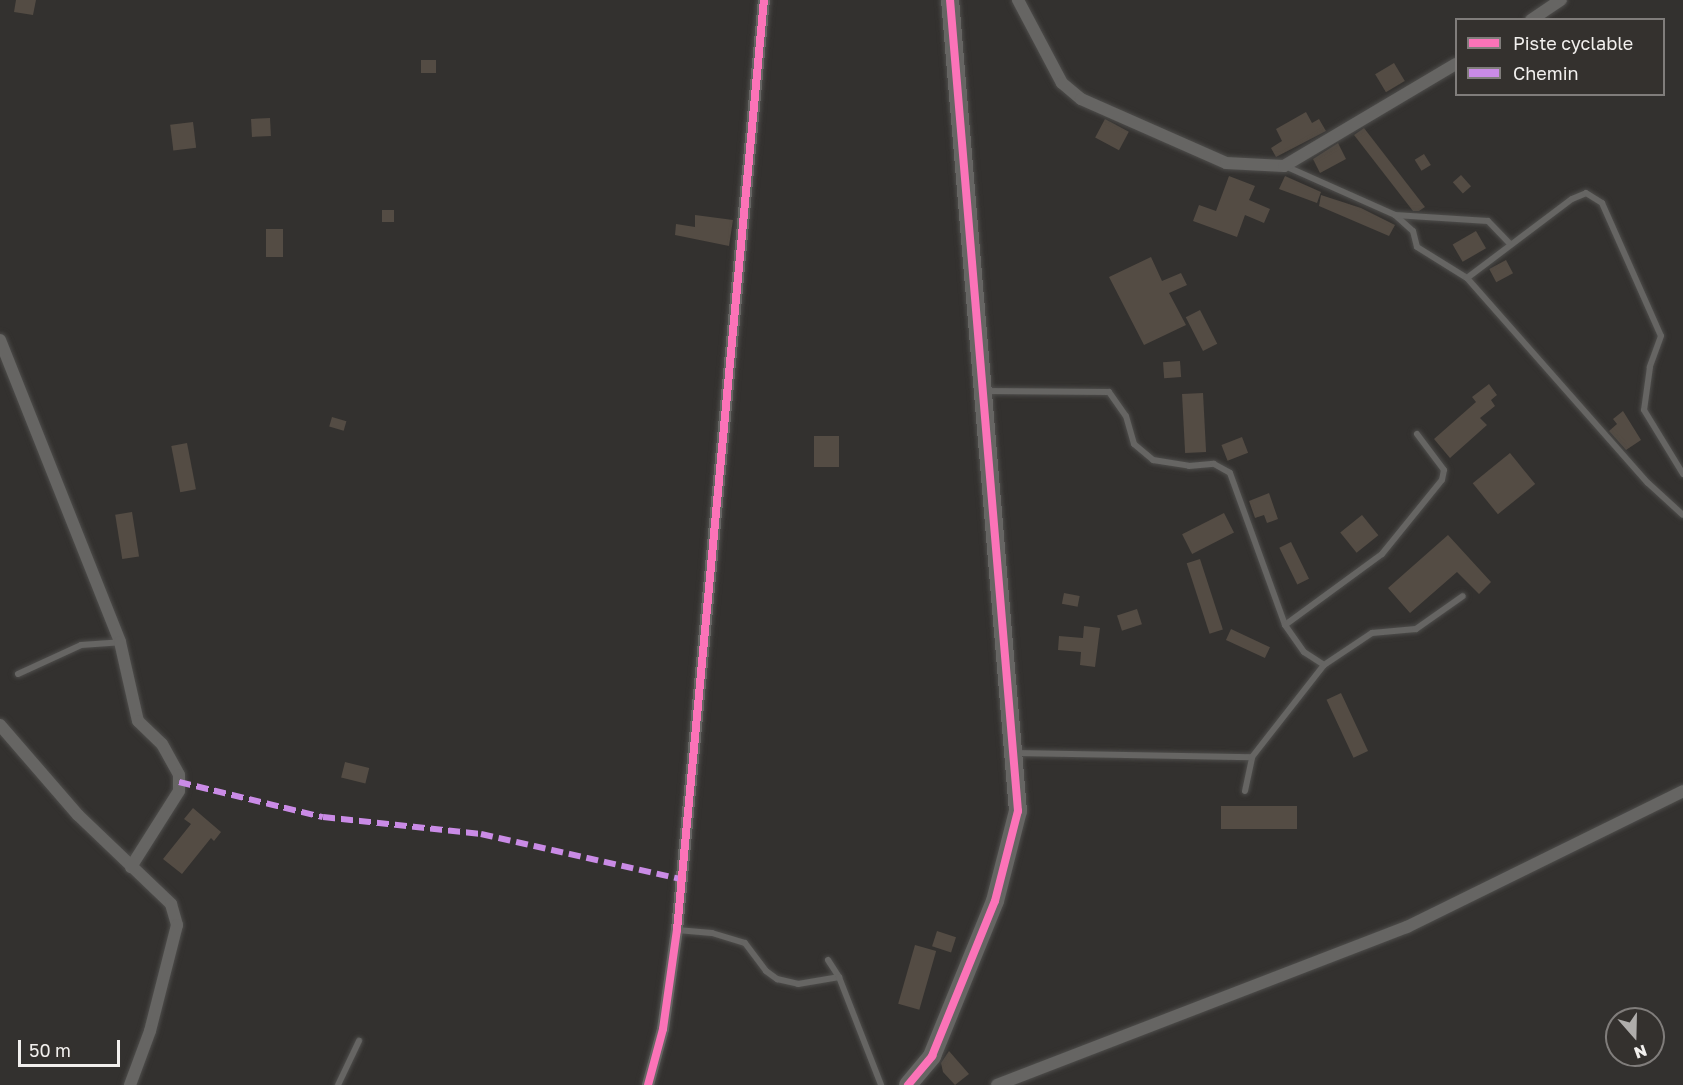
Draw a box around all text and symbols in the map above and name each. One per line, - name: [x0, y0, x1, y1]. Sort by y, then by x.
- legend: [1455, 18, 1665, 96]
- text: Piste cyclable: [1513, 32, 1633, 54]
- text: Chemin: [1513, 62, 1579, 84]
- north arrow: [1605, 1007, 1665, 1067]
- scale bar: [21, 1028, 123, 1066]
- text: 50 m: [29, 1039, 71, 1061]
- text: N: [1631, 1041, 1650, 1064]

